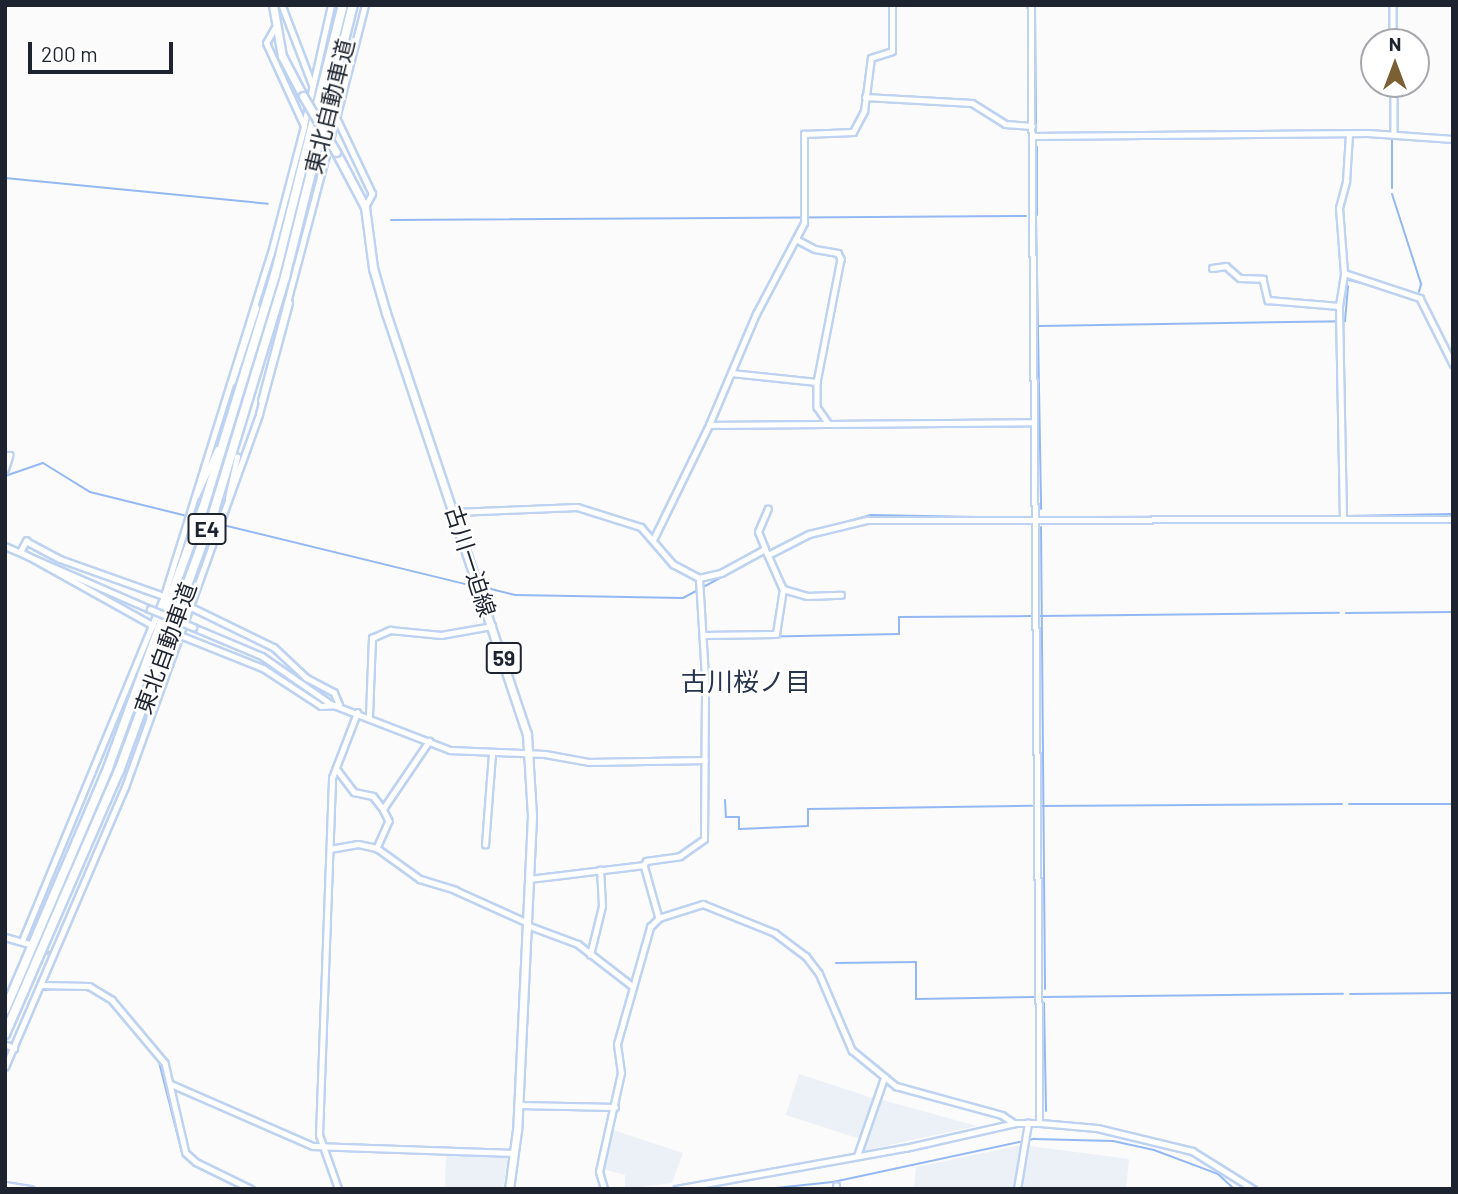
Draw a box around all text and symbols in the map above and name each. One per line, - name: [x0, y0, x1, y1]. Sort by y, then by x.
- scale bar: [32, 28, 177, 72]
- north arrow: [1360, 28, 1430, 98]
- text: N: [1389, 32, 1401, 55]
- street label: 東北自動車道: [299, 36, 359, 176]
- text: 200 m: [41, 41, 98, 66]
- street label: 古川一迫線: [440, 502, 502, 620]
- road number: E4: [186, 512, 228, 546]
- street label: 東北自動車道: [128, 578, 202, 718]
- road number: 59: [485, 640, 523, 676]
- district label: 古川桜ノ目: [681, 665, 811, 697]

